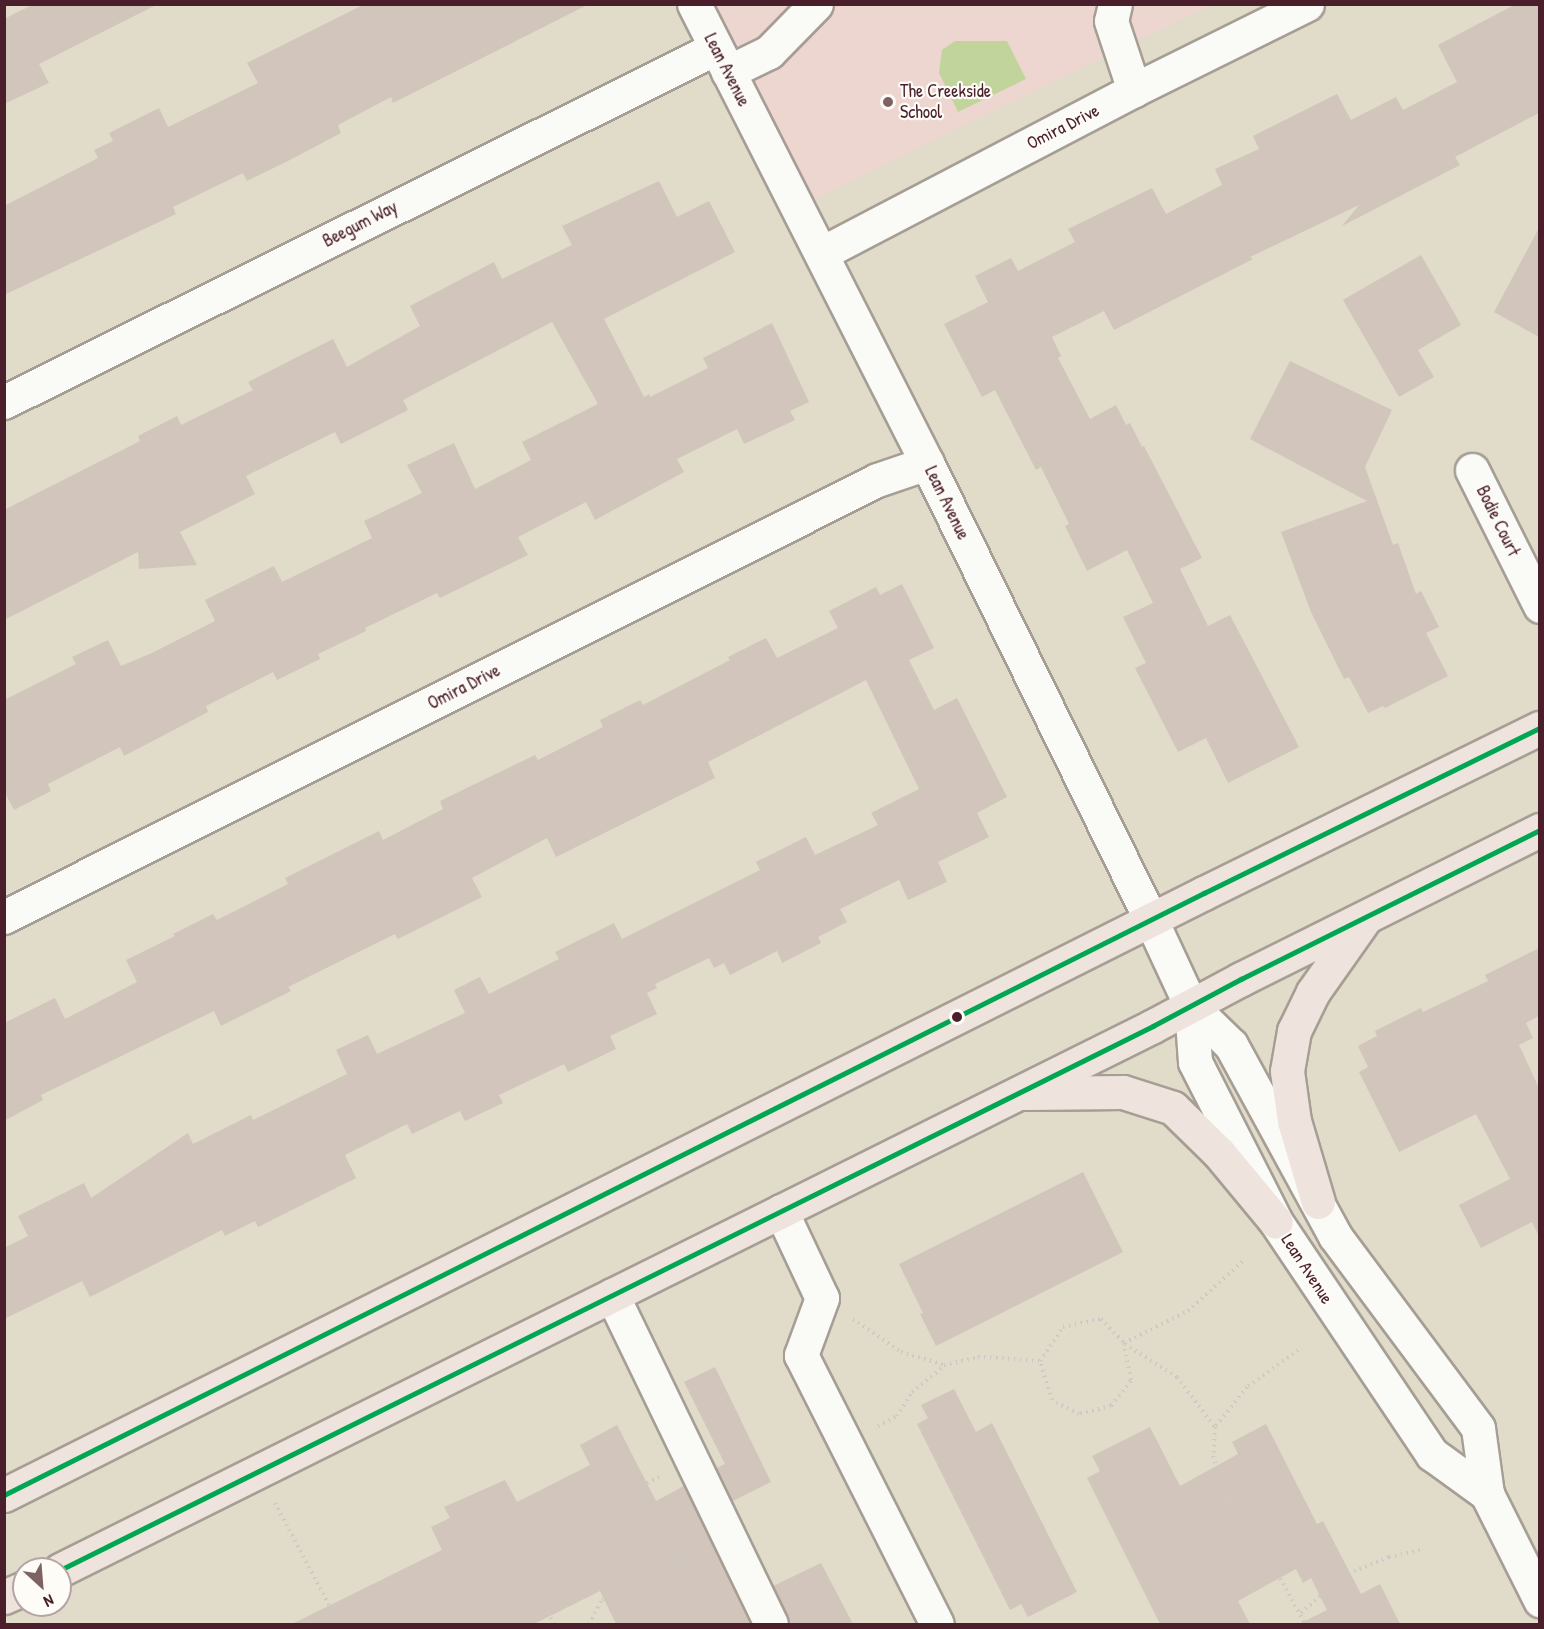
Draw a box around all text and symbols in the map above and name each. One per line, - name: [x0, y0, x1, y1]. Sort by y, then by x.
- street label: Lean Avenue: [699, 30, 755, 110]
- place label: The Creekside School: [900, 81, 991, 124]
- marker: The Creekside School: [881, 95, 895, 109]
- street label: Omira Drive: [1023, 100, 1103, 154]
- street label: Beegum Way: [319, 196, 401, 252]
- street label: Lean Avenue: [920, 463, 974, 543]
- street label: Bodie Court: [1472, 482, 1524, 560]
- street label: Omira Drive: [424, 660, 504, 714]
- unlabelled marker: [951, 1011, 963, 1023]
- street label: Lean Avenue: [1276, 1230, 1338, 1308]
- north arrow: [12, 1557, 72, 1617]
- text: N: [40, 1590, 58, 1613]

